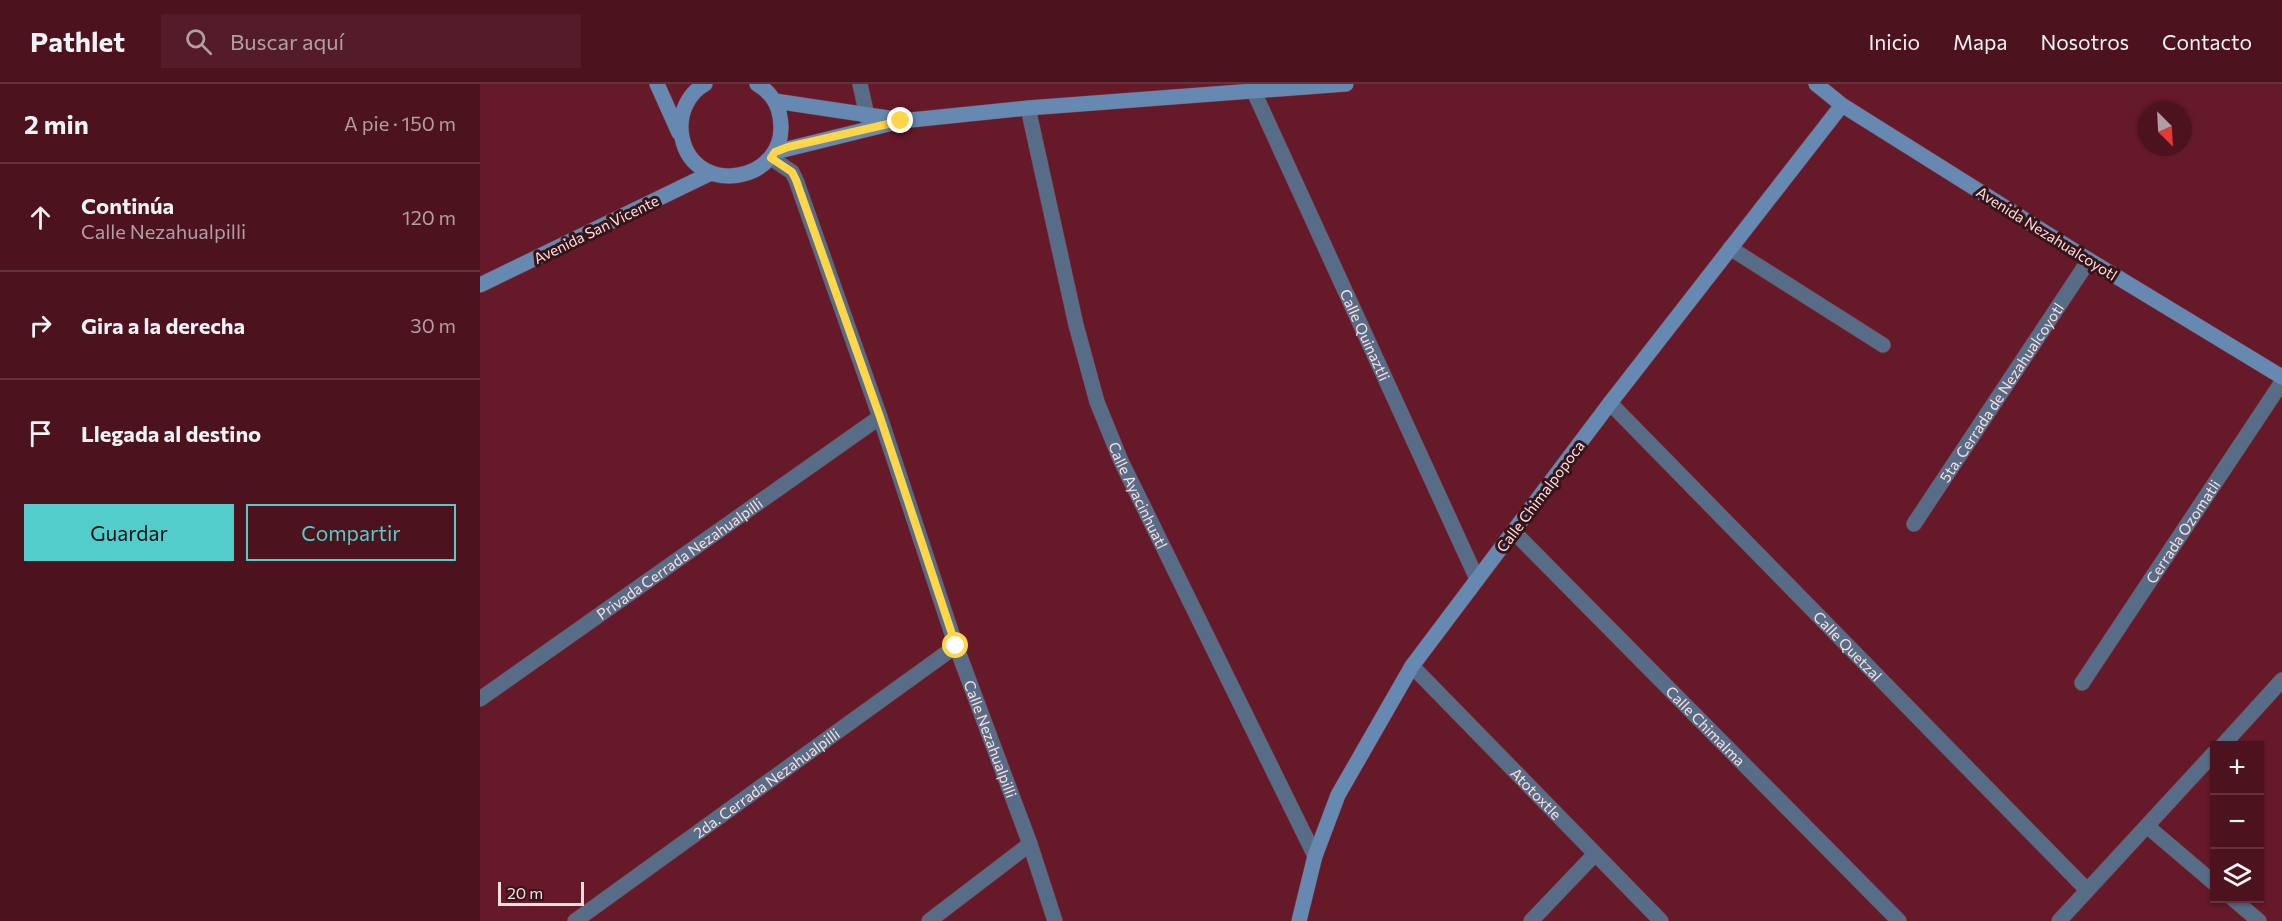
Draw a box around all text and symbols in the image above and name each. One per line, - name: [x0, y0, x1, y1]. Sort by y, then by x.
- search box: [161, 14, 581, 68]
- text: Pathlet: [30, 24, 125, 58]
- icon: search: [182, 25, 215, 58]
- text: Buscar aquí: [230, 28, 344, 55]
- text: Inicio: [1868, 29, 1920, 54]
- text: Mapa: [1953, 29, 2007, 54]
- text: Nosotros: [2040, 29, 2129, 54]
- text: Contacto: [2162, 29, 2252, 54]
- north arrow: [2138, 102, 2192, 156]
- route end: [887, 107, 913, 133]
- text: 2 min: [24, 108, 89, 139]
- text: A pie · 150 m: [344, 111, 456, 135]
- street label: Avenida Nezahualcoyotl: [1973, 182, 2121, 284]
- street label: Avenida San Vicente: [530, 191, 662, 267]
- text: Continúa: [81, 192, 174, 219]
- icon: ahead: [24, 201, 57, 234]
- text: 120 m: [402, 205, 456, 229]
- text: Calle Nezahualpilli: [81, 219, 246, 243]
- street label: Calle Quinaztli: [1336, 286, 1394, 383]
- street label: 5ta. Cerrada de Nezahualcoyotl: [1935, 299, 2067, 485]
- icon: right: [24, 309, 57, 342]
- text: Gira a la derecha: [81, 312, 245, 339]
- text: 30 m: [410, 313, 456, 337]
- icon: arrive: [24, 417, 57, 450]
- text: Llegada al destino: [81, 420, 261, 447]
- street label: Calle Chimalpopoca: [1492, 437, 1588, 555]
- street label: Calle Ayacinhuatl: [1105, 439, 1172, 552]
- street label: Cerrada Ozomatli: [2142, 476, 2224, 587]
- street label: Privada Cerrada Nezahualpilli: [593, 494, 766, 623]
- button: Guardar: [24, 504, 234, 561]
- button: Compartir: [246, 504, 456, 561]
- street label: Calle Quetzal: [1810, 607, 1886, 684]
- route start: [942, 632, 968, 658]
- street label: Calle Nezahualpilli: [961, 678, 1021, 800]
- street label: Calle Chimalma: [1662, 682, 1749, 769]
- street label: 2da. Cerrada Nezahualpilli: [690, 724, 843, 842]
- map controls: [2210, 741, 2264, 903]
- button: +: [2210, 741, 2264, 795]
- street label: Atotoxtle: [1507, 764, 1566, 823]
- button: −: [2210, 795, 2264, 849]
- button: layers: [2210, 849, 2264, 903]
- scale bar: [498, 879, 584, 906]
- text: 20 m: [507, 883, 543, 902]

